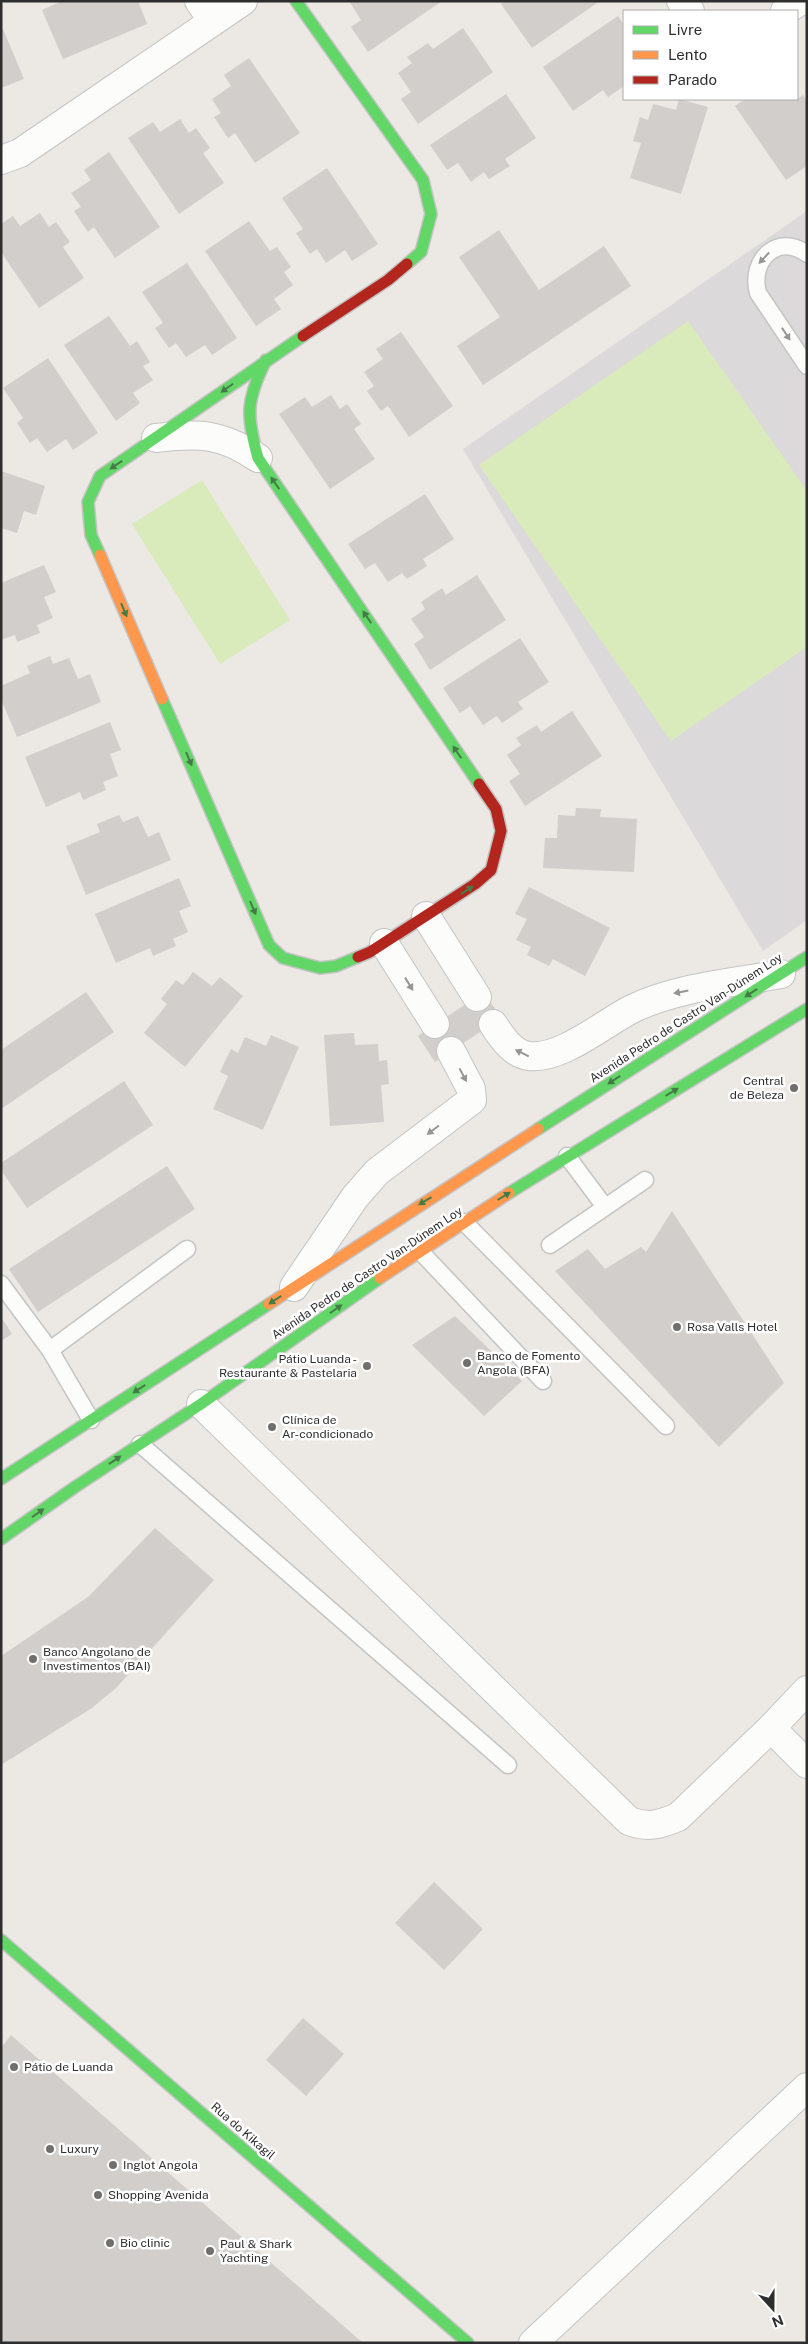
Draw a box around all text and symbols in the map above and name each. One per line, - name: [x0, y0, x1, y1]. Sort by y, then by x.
- legend: [623, 10, 798, 100]
- text: Livre: [668, 21, 702, 38]
- text: Lento: [668, 46, 707, 63]
- text: Parado: [668, 71, 717, 88]
- one-way arrow: [758, 252, 770, 264]
- one-way arrow: [781, 327, 790, 340]
- one-way arrow: [220, 383, 233, 393]
- one-way arrow: [109, 460, 123, 470]
- one-way arrow: [270, 476, 280, 490]
- one-way arrow: [121, 603, 129, 617]
- one-way arrow: [362, 610, 372, 624]
- one-way arrow: [453, 745, 462, 759]
- one-way arrow: [185, 752, 193, 766]
- one-way arrow: [460, 885, 474, 894]
- one-way arrow: [250, 901, 258, 915]
- street label: Avenida Pedro de Castro Van-Dúnem Loy: [587, 950, 785, 1086]
- one-way arrow: [405, 977, 414, 990]
- one-way arrow: [744, 988, 758, 997]
- one-way arrow: [673, 989, 689, 997]
- one-way arrow: [514, 1048, 529, 1057]
- one-way arrow: [459, 1068, 468, 1082]
- place label: Central de Beleza: [730, 1074, 784, 1102]
- one-way arrow: [608, 1076, 621, 1085]
- marker: Central de Beleza: [788, 1082, 800, 1094]
- one-way arrow: [666, 1087, 679, 1096]
- one-way arrow: [427, 1124, 440, 1135]
- one-way arrow: [498, 1191, 511, 1200]
- one-way arrow: [419, 1196, 432, 1205]
- street label: Avenida Pedro de Castro Van-Dúnem Loy: [269, 1203, 465, 1342]
- one-way arrow: [268, 1295, 281, 1305]
- one-way arrow: [329, 1304, 343, 1314]
- place label: Rosa Valls Hotel: [687, 1320, 778, 1334]
- marker: Rosa Valls Hotel: [671, 1321, 683, 1333]
- place label: Banco de Fomento Angola (BFA): [477, 1349, 580, 1377]
- place label: Pátio Luanda - Restaurante & Pastelaria: [219, 1352, 357, 1380]
- marker: Banco de Fomento Angola (BFA): [461, 1357, 473, 1369]
- marker: Pátio Luanda - Restaurante & Pastelaria: [361, 1360, 373, 1372]
- one-way arrow: [132, 1384, 145, 1393]
- place label: Clínica de Ar-condicionado: [282, 1413, 374, 1441]
- marker: Clínica de Ar-condicionado: [266, 1421, 278, 1433]
- one-way arrow: [109, 1455, 122, 1465]
- one-way arrow: [31, 1508, 45, 1518]
- place label: Banco Angolano de Investimentos (BAI): [43, 1645, 151, 1673]
- marker: Banco Angolano de Investimentos (BAI): [27, 1653, 39, 1665]
- place label: Pátio de Luanda: [24, 2060, 113, 2074]
- marker: Pátio de Luanda: [8, 2061, 20, 2073]
- street label: Rua do Kikagil: [208, 2100, 278, 2163]
- place label: Luxury: [60, 2142, 100, 2156]
- marker: Luxury: [44, 2143, 56, 2155]
- place label: Inglot Angola: [123, 2158, 198, 2172]
- marker: Inglot Angola: [107, 2159, 119, 2171]
- place label: Shopping Avenida: [108, 2188, 209, 2202]
- marker: Shopping Avenida: [92, 2189, 104, 2201]
- place label: Bio clinic: [120, 2236, 170, 2250]
- marker: Bio clinic: [104, 2237, 116, 2249]
- place label: Paul & Shark Yachting: [220, 2237, 292, 2265]
- marker: Paul & Shark Yachting: [204, 2245, 216, 2257]
- north arrow: [748, 2284, 798, 2334]
- text: N: [770, 2312, 786, 2331]

